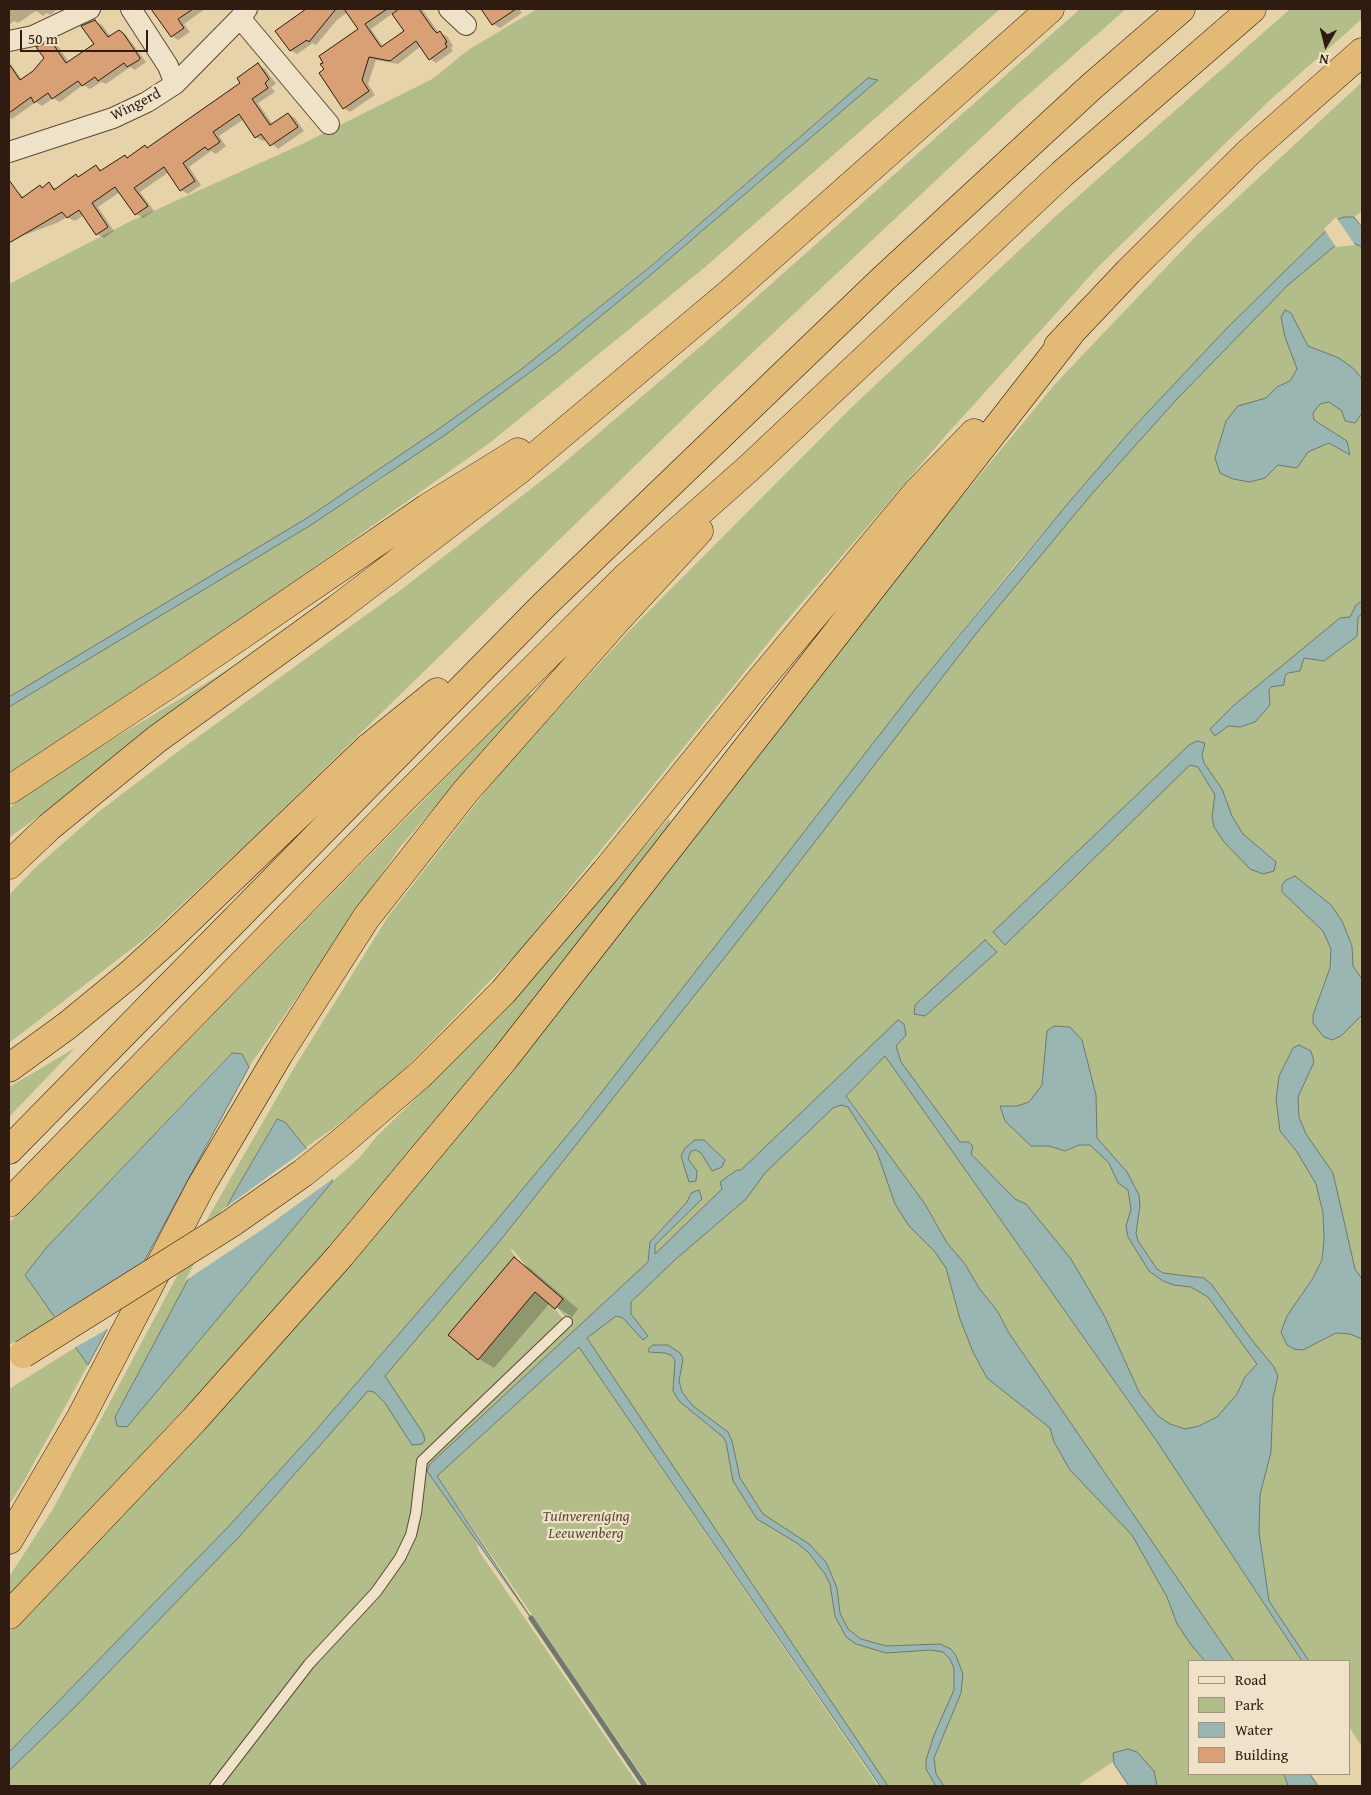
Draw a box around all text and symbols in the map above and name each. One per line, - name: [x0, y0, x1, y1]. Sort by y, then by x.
- scale bar: [22, 20, 150, 52]
- north arrow: [1301, 20, 1351, 70]
- text: 50 m: [28, 28, 58, 49]
- text: N: [1318, 49, 1330, 70]
- street label: Wingerd: [108, 85, 164, 125]
- park label: Tuinvereniging Leeuwenberg: [542, 1508, 630, 1543]
- legend: [1188, 1660, 1351, 1775]
- text: Road: [1235, 1669, 1266, 1690]
- text: Park: [1235, 1694, 1264, 1715]
- text: Water: [1235, 1719, 1273, 1740]
- text: Building: [1235, 1744, 1288, 1765]

